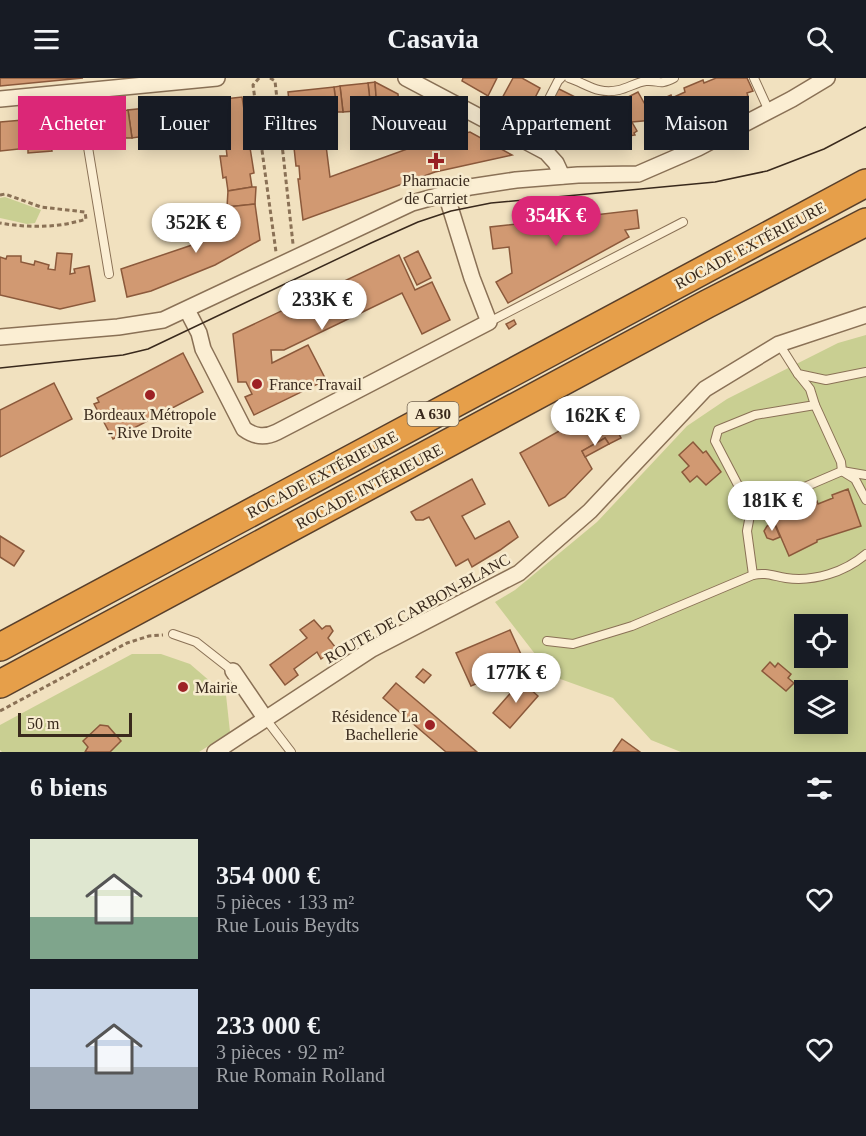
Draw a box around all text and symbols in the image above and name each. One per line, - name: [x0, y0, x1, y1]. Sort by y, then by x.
- icon: menu: [30, 23, 63, 56]
- icon: search: [803, 23, 836, 56]
- text: Casavia: [387, 24, 479, 54]
- chip: Acheter: [18, 96, 126, 150]
- chip: Louer: [138, 96, 231, 150]
- chip: Filtres: [243, 96, 338, 150]
- chip: Nouveau: [350, 96, 468, 150]
- chip: Appartement: [480, 96, 632, 150]
- chip: Maison: [644, 96, 749, 150]
- marker: Pharmacie de Carriet: [429, 154, 443, 168]
- place label: Pharmacie de Carriet: [402, 172, 470, 207]
- pin: 354K €: [507, 196, 605, 247]
- street label: ROCADE EXTÉRIEURE: [671, 198, 829, 292]
- pin: 352K €: [147, 203, 245, 254]
- text: 354K €: [526, 204, 586, 226]
- text: 352K €: [166, 211, 226, 233]
- pin: 233K €: [273, 280, 371, 331]
- text: 233K €: [292, 288, 352, 310]
- place label: France Travail: [269, 376, 362, 393]
- marker: France Travail: [250, 377, 264, 391]
- marker: Bordeaux Métropole - Rive Droite: [143, 388, 157, 402]
- pin: 162K €: [546, 396, 644, 447]
- road number: A 630: [408, 402, 458, 426]
- text: 162K €: [565, 404, 625, 426]
- place label: Bordeaux Métropole - Rive Droite: [84, 406, 216, 441]
- street label: ROCADE EXTÉRIEURE: [243, 427, 401, 521]
- street label: ROCADE INTÉRIEURE: [292, 440, 446, 532]
- pin: 181K €: [723, 481, 821, 532]
- text: 181K €: [742, 489, 802, 511]
- street label: ROUTE DE CARBON-BLANC: [322, 550, 513, 667]
- map controls: [794, 614, 848, 734]
- button: locate: [794, 614, 848, 668]
- pin: 177K €: [467, 653, 565, 704]
- text: 177K €: [486, 661, 546, 683]
- place label: Mairie: [195, 679, 238, 696]
- marker: Mairie: [176, 680, 190, 694]
- button: layers: [794, 680, 848, 734]
- place label: Résidence La Bachellerie: [331, 708, 418, 743]
- scale bar: [18, 710, 132, 738]
- text: 50 m: [27, 715, 59, 732]
- marker: Résidence La Bachellerie: [423, 718, 437, 732]
- icon: filters: [803, 772, 836, 805]
- text: 6 biens: [30, 773, 107, 802]
- text: 354 000 €: [216, 861, 320, 890]
- icon: home: [78, 863, 150, 935]
- icon: heart: [803, 883, 836, 916]
- text: 5 pièces · 133 m²: [216, 891, 354, 913]
- text: Rue Louis Beydts: [216, 914, 359, 936]
- text: 233 000 €: [216, 1011, 320, 1040]
- icon: home: [78, 1013, 150, 1085]
- icon: heart: [803, 1033, 836, 1066]
- text: 3 pièces · 92 m²: [216, 1041, 344, 1063]
- text: Rue Romain Rolland: [216, 1064, 385, 1086]

